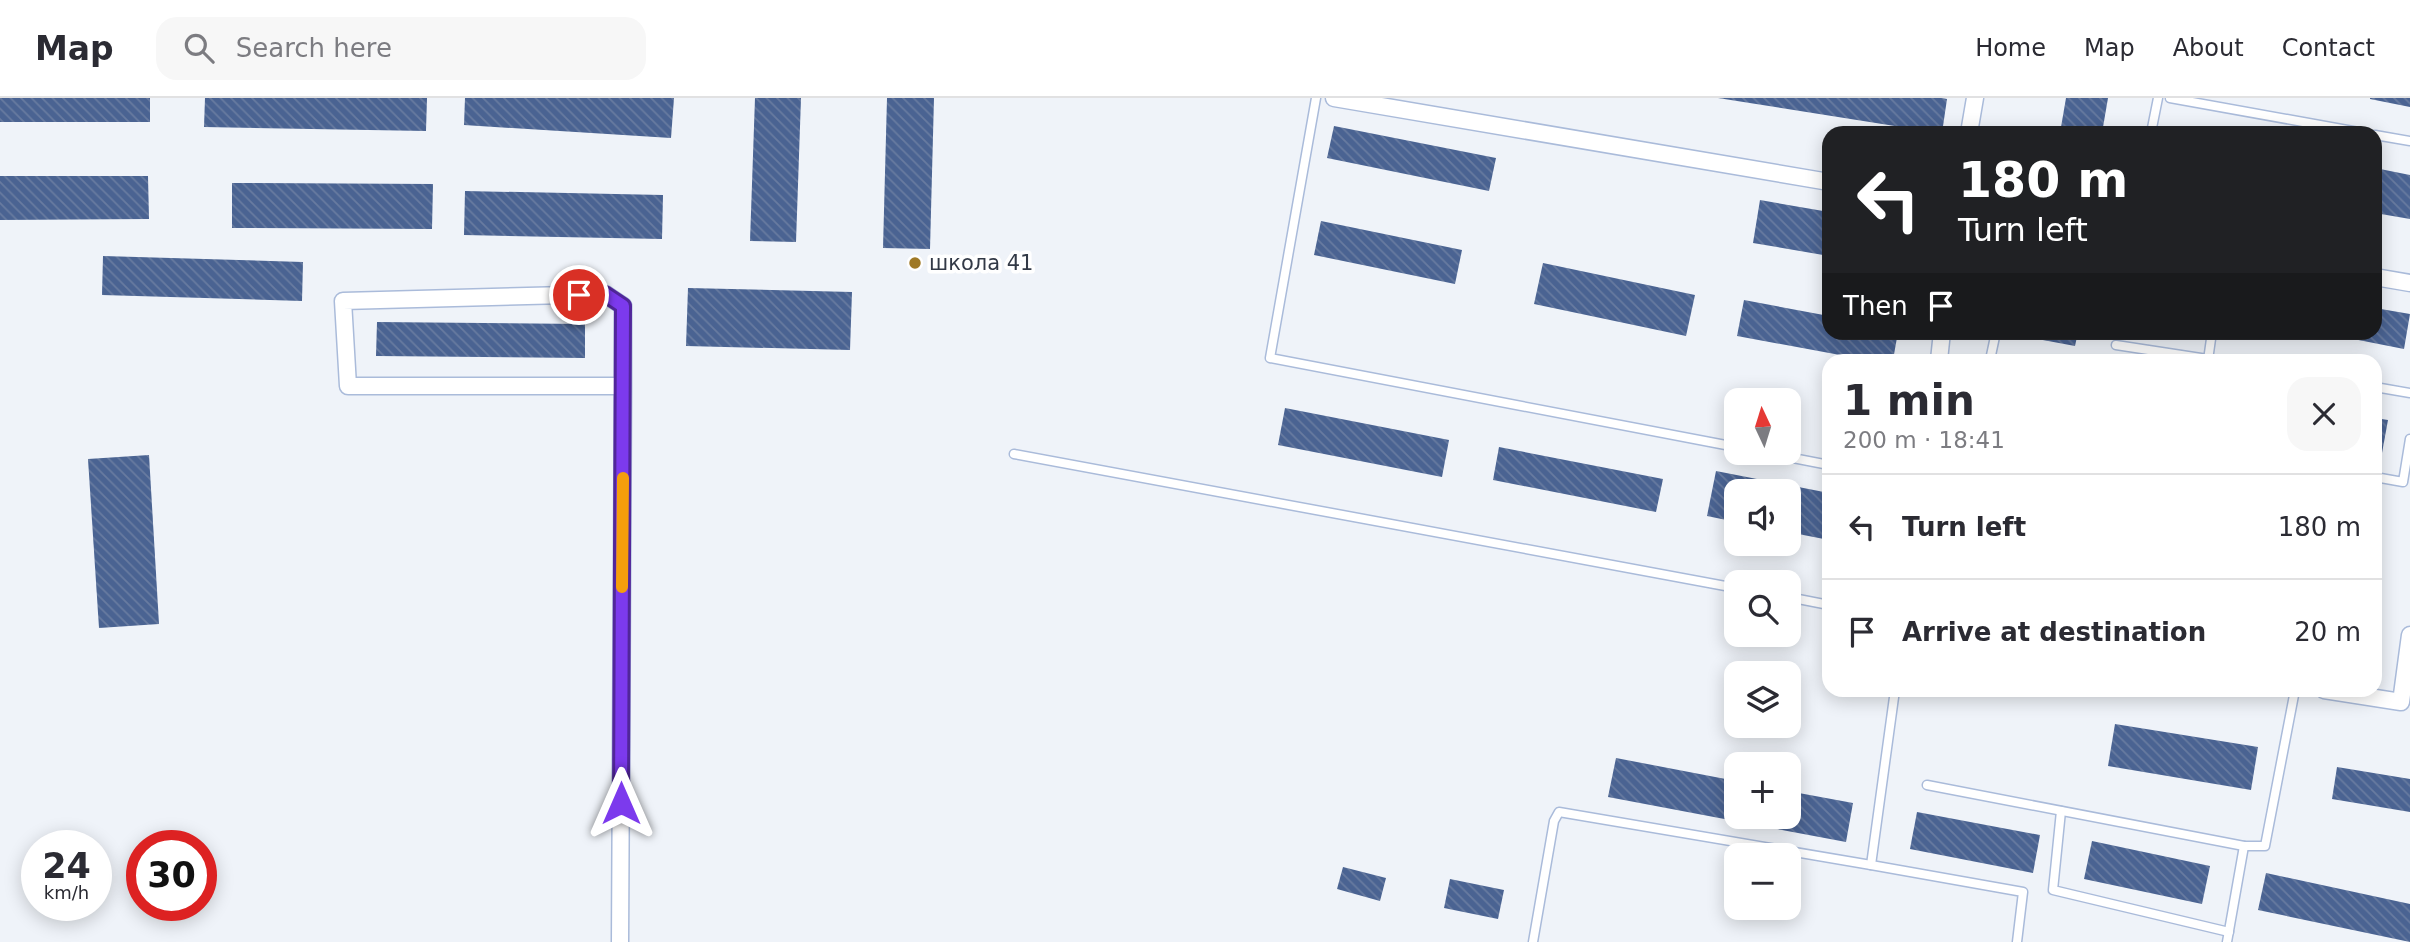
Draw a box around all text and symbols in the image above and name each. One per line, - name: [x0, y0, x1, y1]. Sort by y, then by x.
- search box: [156, 17, 646, 80]
- text: Map: [35, 29, 114, 68]
- icon: search: [180, 29, 218, 67]
- text: Search here: [236, 33, 392, 63]
- text: Home: [1975, 34, 2046, 62]
- text: Map: [2084, 34, 2135, 62]
- text: About: [2173, 34, 2244, 62]
- text: Contact: [2282, 34, 2375, 62]
- text: 180 m: [1958, 152, 2128, 209]
- icon: left: [1843, 154, 1934, 245]
- text: Turn left: [1958, 211, 2088, 249]
- place label: школа 41: [929, 251, 1033, 275]
- marker: школа 41: [907, 255, 923, 271]
- pin: [549, 265, 609, 325]
- icon: arrive: [560, 276, 598, 314]
- icon: arrive: [1922, 287, 1960, 325]
- text: Then: [1843, 291, 1908, 321]
- text: 1 min: [1843, 376, 1975, 425]
- button: close: [2287, 377, 2361, 451]
- north arrow: [1724, 388, 1801, 466]
- map controls: [1724, 388, 1801, 920]
- text: 200 m · 18:41: [1843, 427, 2005, 453]
- button: sound: [1724, 479, 1801, 556]
- icon: left: [1843, 508, 1881, 546]
- text: Turn left: [1902, 512, 2026, 542]
- text: 180 m: [2278, 512, 2361, 542]
- button: search: [1724, 570, 1801, 647]
- icon: arrive: [1843, 613, 1881, 651]
- text: Arrive at destination: [1902, 617, 2206, 647]
- text: 20 m: [2294, 617, 2361, 647]
- button: layers: [1724, 661, 1801, 738]
- button: +: [1724, 752, 1801, 829]
- position arrow: [584, 766, 658, 840]
- speed limit sign: 30: [126, 830, 217, 921]
- button: −: [1724, 843, 1801, 920]
- text: 24: [42, 846, 91, 886]
- text: km/h: [44, 882, 89, 903]

